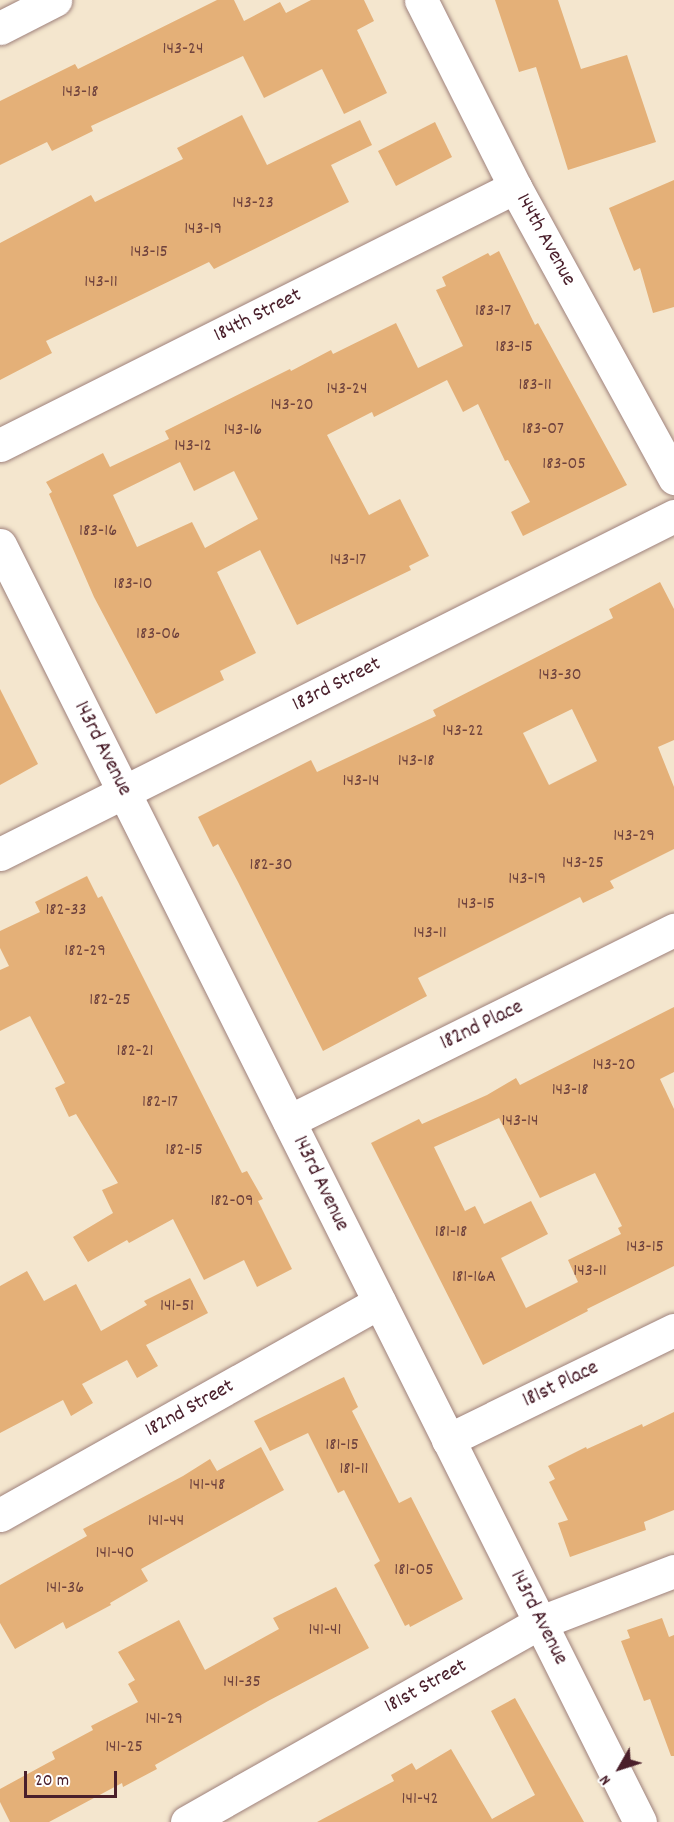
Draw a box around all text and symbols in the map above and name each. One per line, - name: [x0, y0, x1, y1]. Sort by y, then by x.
- house number: 143-24: [163, 39, 203, 61]
- house number: 143-18: [62, 82, 98, 104]
- street label: 144th Avenue: [509, 189, 581, 291]
- house number: 143-23: [232, 193, 274, 215]
- house number: 143-19: [184, 219, 222, 241]
- house number: 143-15: [130, 242, 168, 264]
- house number: 143-11: [84, 272, 118, 294]
- street label: 184th Street: [210, 283, 306, 349]
- house number: 183-17: [475, 301, 511, 323]
- house number: 183-15: [495, 337, 533, 359]
- house number: 183-11: [518, 375, 552, 397]
- house number: 143-24: [327, 379, 367, 401]
- house number: 143-20: [270, 395, 314, 417]
- house number: 183-07: [522, 419, 564, 441]
- house number: 143-16: [224, 420, 262, 442]
- house number: 143-12: [174, 436, 212, 458]
- house number: 183-05: [542, 454, 586, 476]
- house number: 183-16: [79, 521, 117, 543]
- house number: 143-17: [330, 550, 366, 572]
- house number: 183-10: [113, 574, 153, 596]
- house number: 183-06: [136, 624, 180, 646]
- street label: 183rd Street: [289, 652, 385, 718]
- house number: 143-30: [538, 665, 582, 687]
- street label: 143rd Avenue: [67, 698, 137, 800]
- house number: 143-22: [442, 721, 484, 743]
- house number: 143-18: [398, 751, 434, 773]
- house number: 143-14: [343, 771, 379, 793]
- house number: 143-29: [613, 826, 655, 848]
- house number: 143-25: [562, 853, 604, 875]
- house number: 182-30: [250, 855, 292, 877]
- house number: 143-19: [508, 869, 546, 891]
- house number: 143-15: [457, 894, 495, 916]
- house number: 182-33: [45, 900, 87, 922]
- house number: 143-11: [413, 923, 447, 945]
- house number: 182-29: [64, 941, 106, 963]
- house number: 182-25: [89, 990, 131, 1012]
- street label: 182nd Place: [437, 995, 527, 1057]
- house number: 182-21: [117, 1041, 153, 1063]
- house number: 143-20: [592, 1055, 636, 1077]
- house number: 143-18: [552, 1080, 588, 1102]
- house number: 182-17: [142, 1092, 178, 1114]
- house number: 143-14: [502, 1111, 538, 1133]
- street label: 143rd Avenue: [286, 1132, 354, 1236]
- house number: 182-15: [165, 1140, 203, 1162]
- house number: 182-09: [210, 1191, 254, 1213]
- house number: 181-18: [435, 1222, 467, 1244]
- house number: 143-15: [626, 1237, 664, 1259]
- house number: 143-11: [573, 1261, 607, 1283]
- house number: 181-16A: [452, 1267, 496, 1289]
- house number: 141-51: [160, 1296, 194, 1318]
- street label: 181st Place: [519, 1356, 603, 1414]
- street label: 182nd Street: [141, 1374, 239, 1444]
- house number: 181-15: [325, 1435, 359, 1457]
- house number: 181-11: [339, 1459, 369, 1481]
- house number: 141-48: [189, 1475, 225, 1497]
- house number: 141-44: [148, 1511, 184, 1533]
- house number: 141-40: [96, 1543, 134, 1565]
- house number: 181-05: [394, 1560, 434, 1582]
- street label: 143rd Avenue: [503, 1567, 573, 1669]
- house number: 141-36: [46, 1578, 84, 1600]
- house number: 141-41: [309, 1620, 341, 1642]
- street label: 181st Street: [381, 1654, 471, 1720]
- house number: 141-35: [223, 1672, 261, 1694]
- house number: 141-29: [145, 1709, 183, 1731]
- house number: 141-25: [105, 1737, 143, 1759]
- north arrow: [590, 1738, 650, 1798]
- scale bar: [27, 1759, 120, 1797]
- text: 20 m: [35, 1769, 69, 1794]
- text: N: [594, 1769, 617, 1790]
- house number: 141-42: [402, 1789, 438, 1811]

